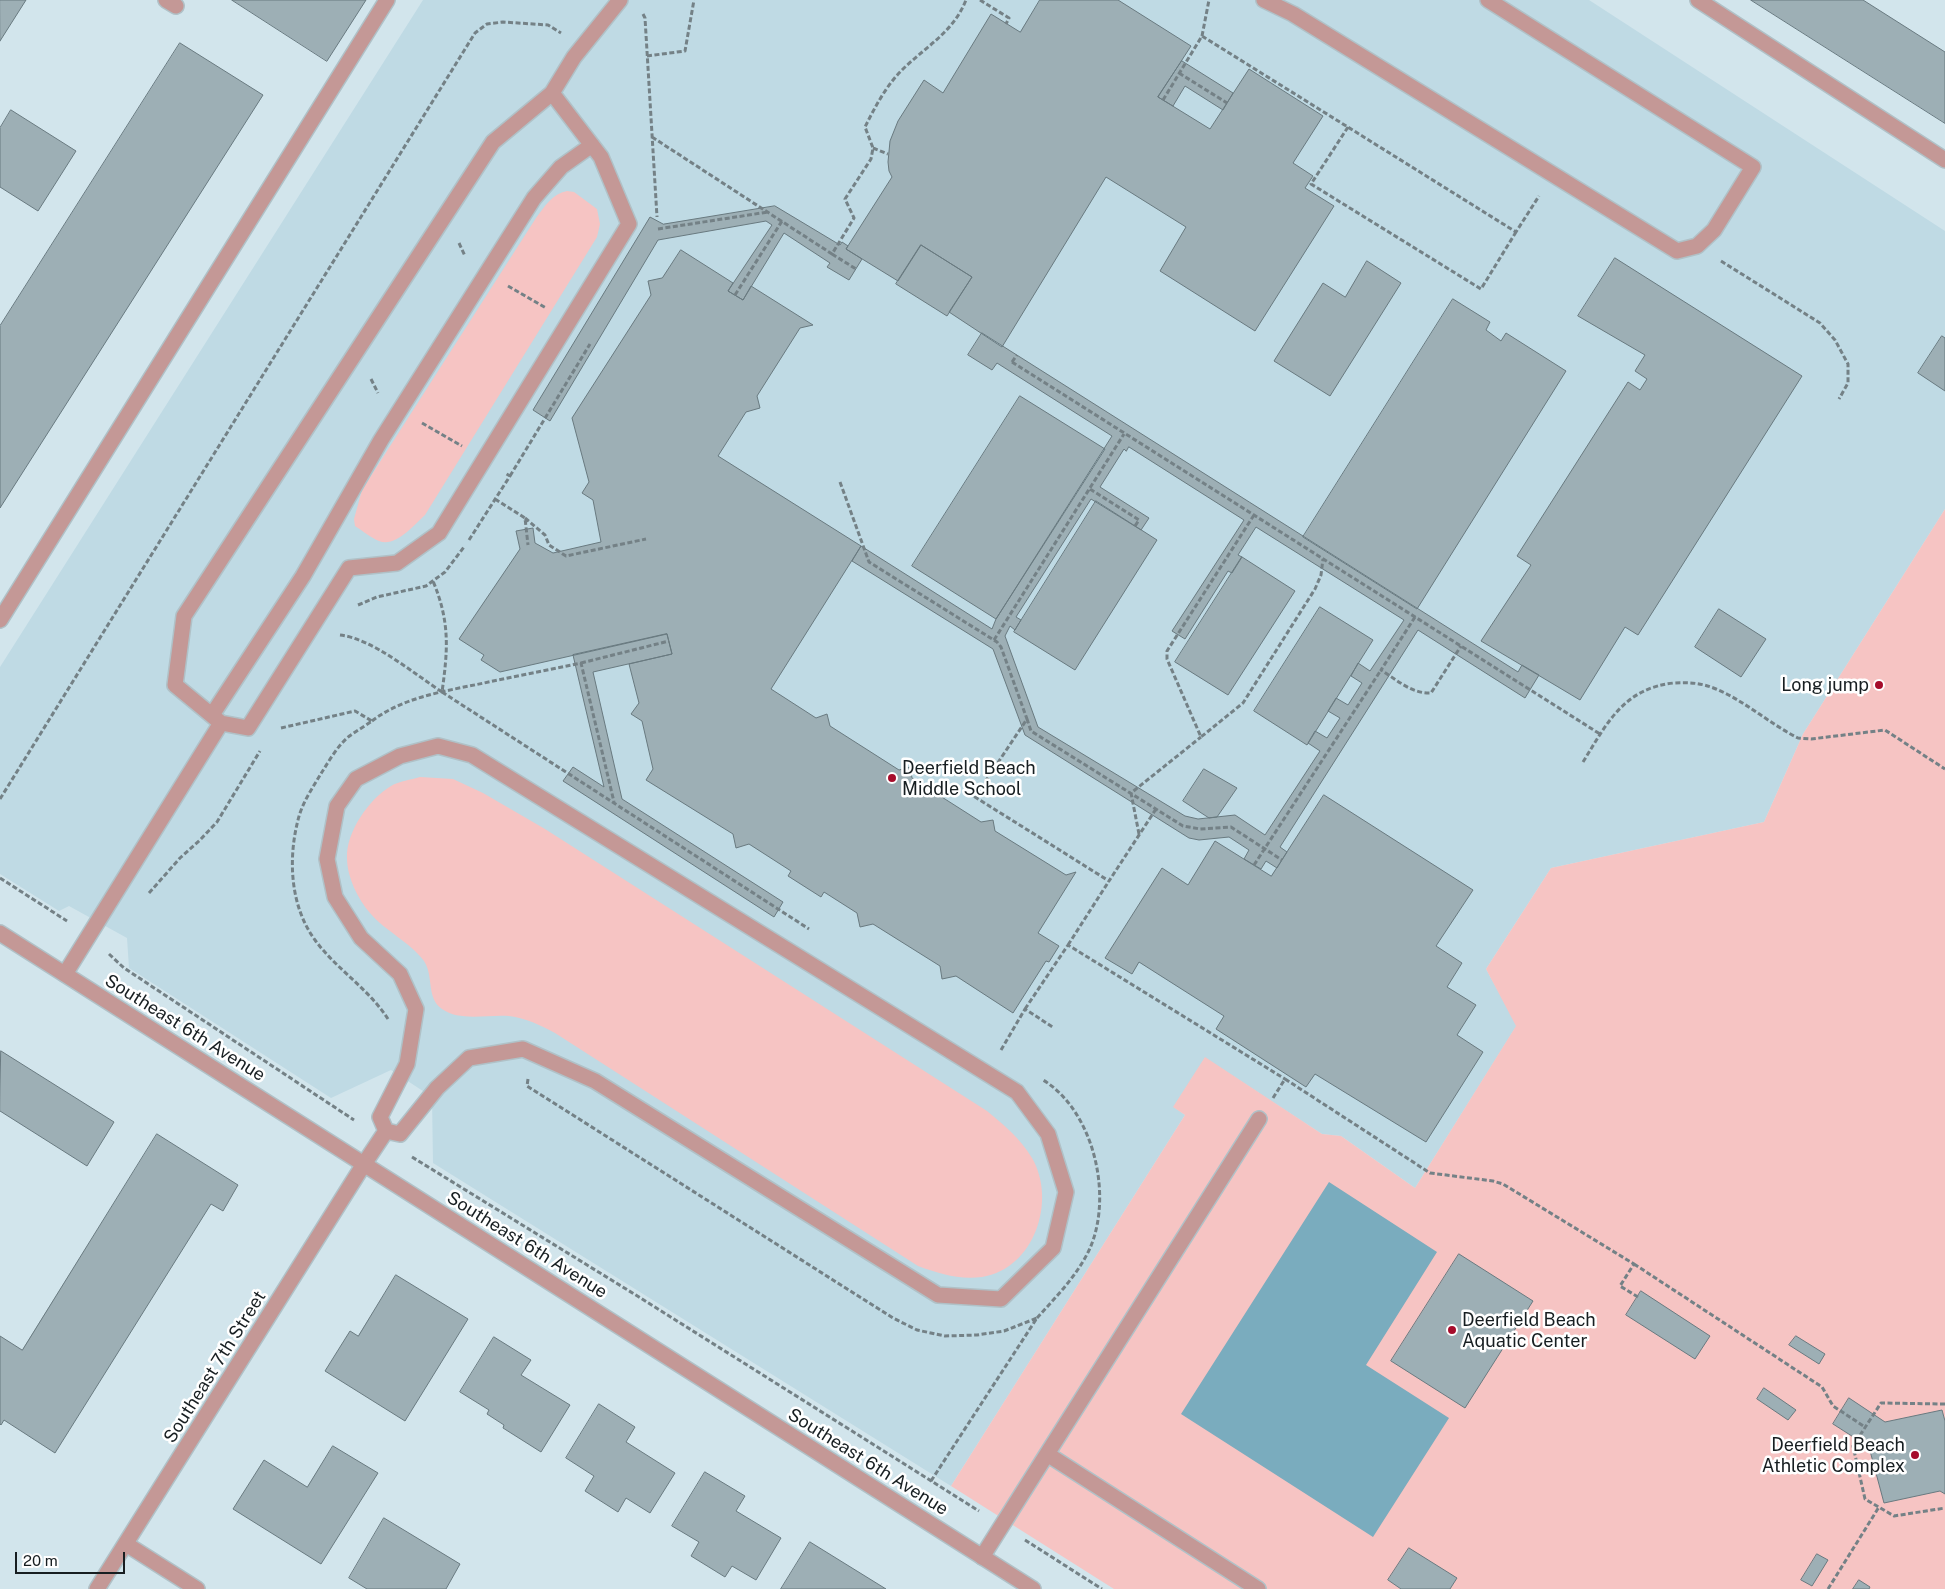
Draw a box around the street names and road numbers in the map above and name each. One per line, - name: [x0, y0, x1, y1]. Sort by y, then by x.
- street label: Southeast 6th Avenue: [101, 970, 269, 1086]
- street label: Southeast 6th Avenue: [443, 1187, 611, 1303]
- street label: Southeast 7th Street: [159, 1287, 271, 1447]
- street label: Southeast 6th Avenue: [784, 1404, 952, 1520]

